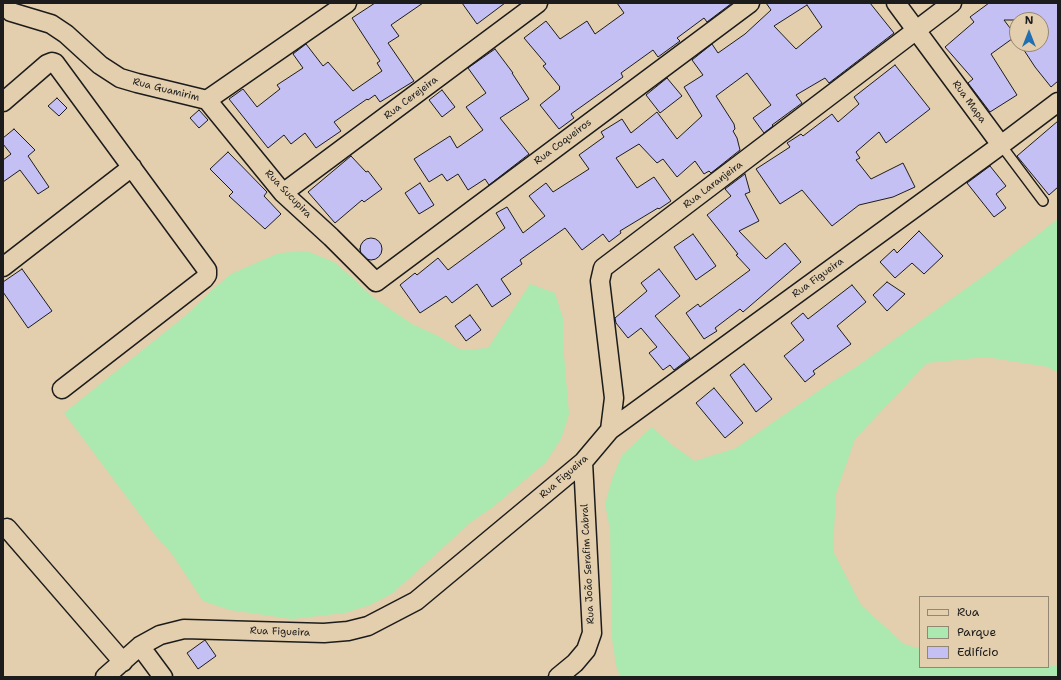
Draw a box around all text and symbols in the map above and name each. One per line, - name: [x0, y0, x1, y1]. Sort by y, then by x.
- north arrow: [1009, 12, 1049, 52]
- text: N: [1025, 13, 1033, 28]
- street label: Rua Cerejeira: [382, 74, 440, 122]
- street label: Rua Guamirim: [131, 76, 201, 104]
- street label: Rua Mapa: [950, 78, 988, 126]
- street label: Rua Coqueiros: [532, 117, 594, 167]
- street label: Rua Laranjeira: [681, 159, 745, 211]
- street label: Rua Sucupira: [262, 168, 314, 220]
- street label: Rua Figueira: [790, 255, 846, 301]
- street label: Rua Figueira: [537, 453, 591, 501]
- street label: Rua João Serafim Cabral: [579, 504, 597, 624]
- legend: [919, 596, 1049, 668]
- text: Rua: [957, 604, 979, 620]
- text: Parque: [957, 624, 996, 640]
- street label: Rua Figueira: [250, 625, 310, 639]
- text: Edifício: [957, 644, 998, 660]

